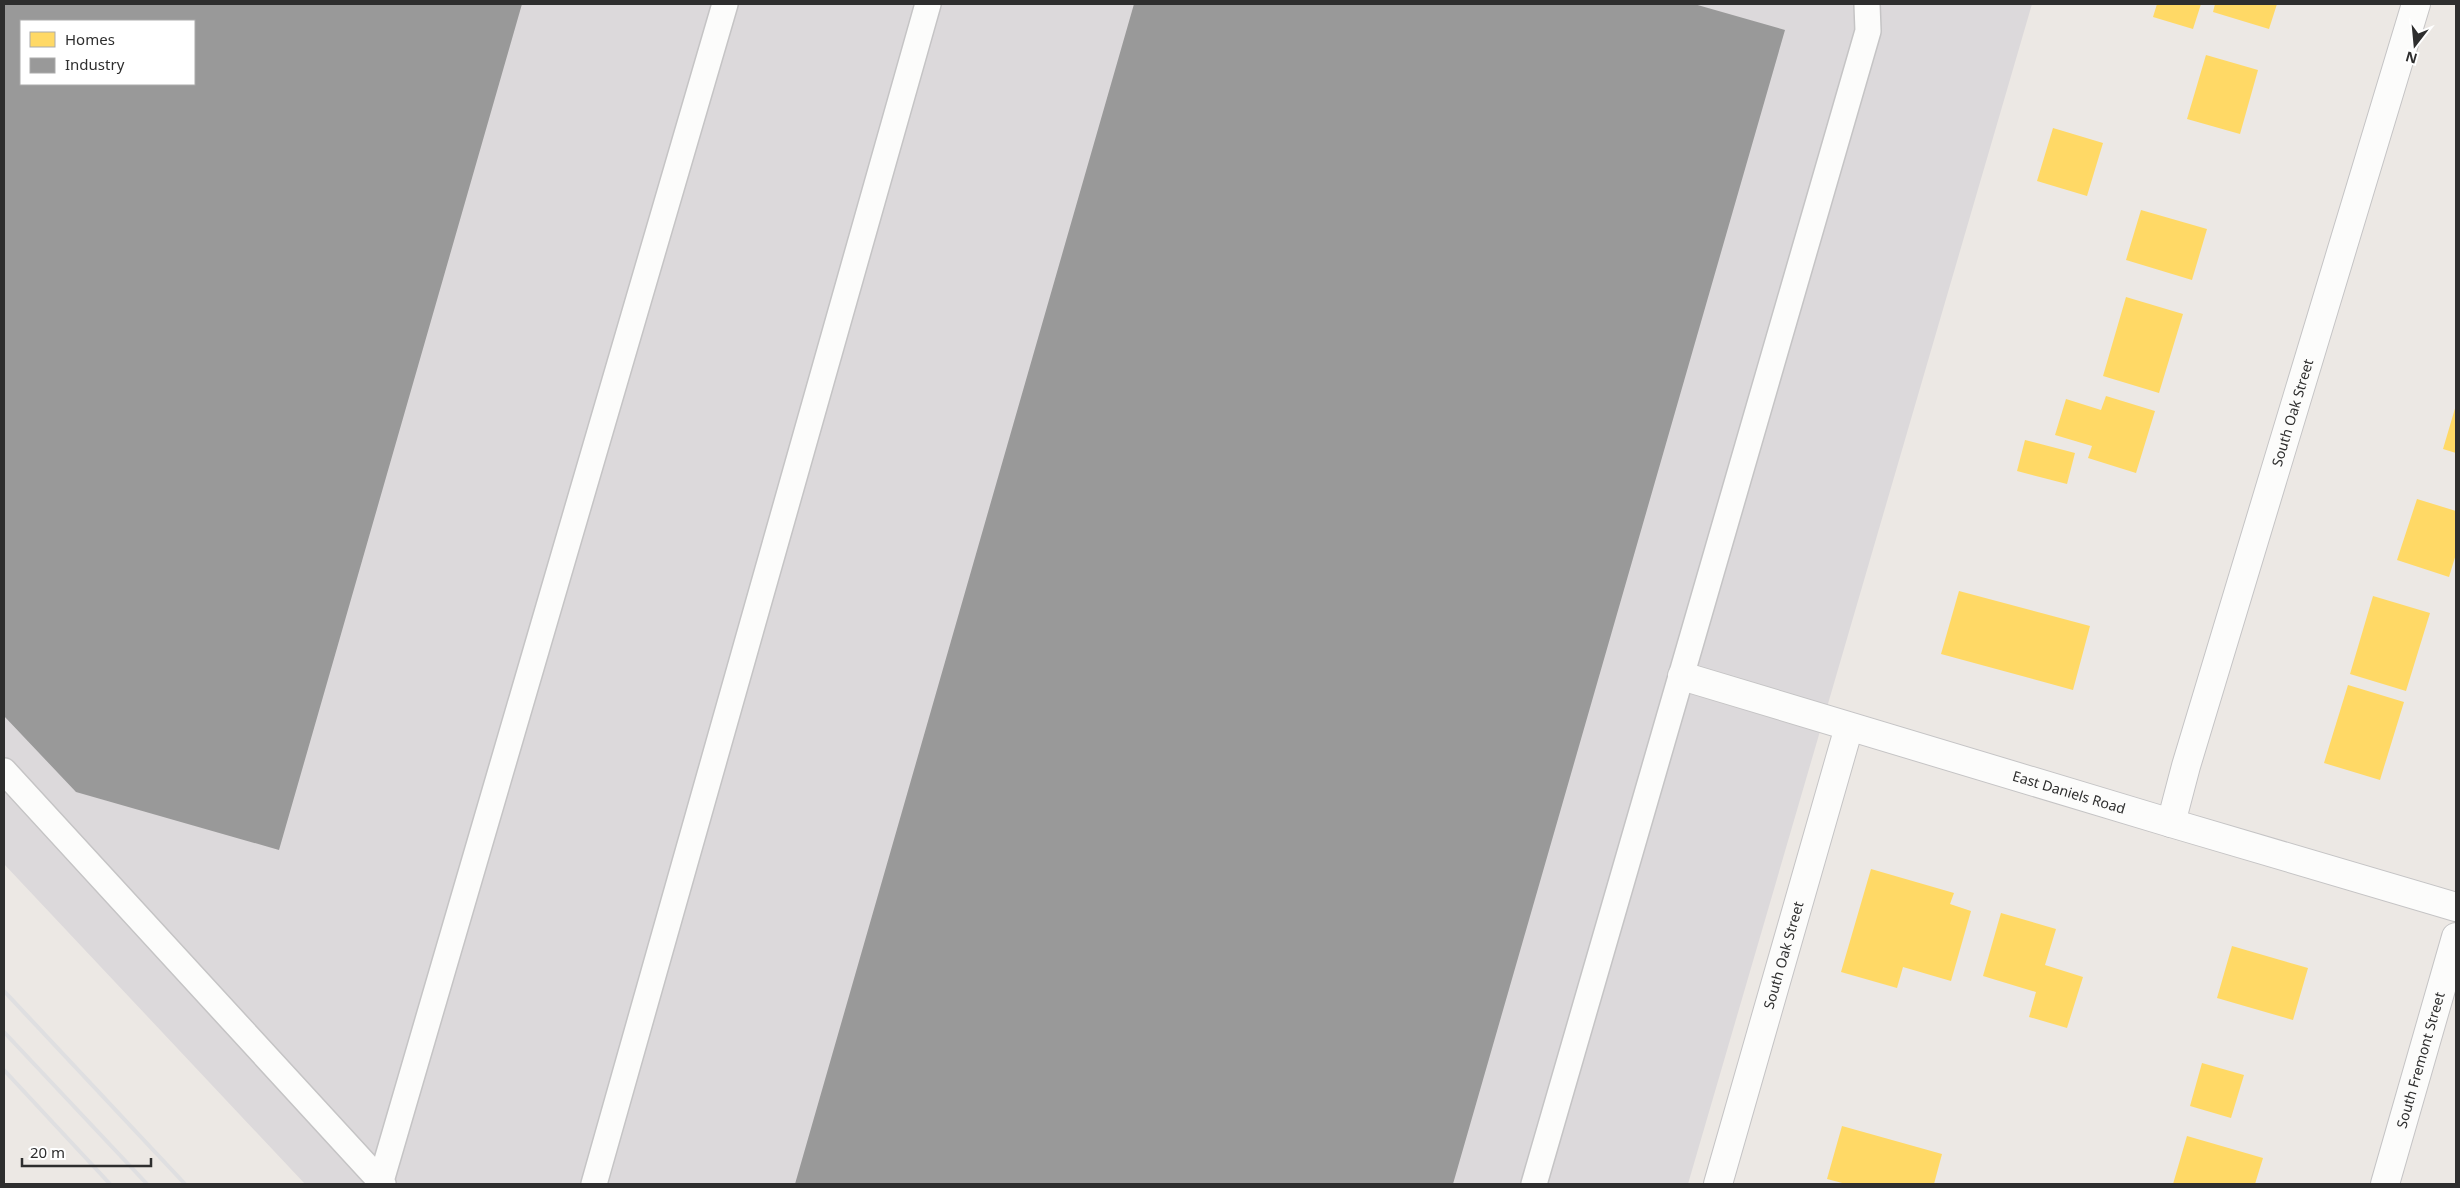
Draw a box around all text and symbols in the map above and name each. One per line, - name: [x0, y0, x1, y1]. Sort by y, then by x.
- legend: [20, 20, 195, 85]
- north arrow: [2390, 20, 2440, 70]
- text: Homes: [65, 29, 115, 49]
- text: N: [2403, 47, 2419, 69]
- text: Industry: [65, 54, 125, 74]
- street label: South Oak Street: [2267, 357, 2317, 469]
- street label: East Daniels Road: [2010, 766, 2128, 818]
- street label: South Oak Street: [1759, 899, 1808, 1011]
- street label: South Fremont Street: [2392, 990, 2449, 1130]
- scale bar: [22, 1136, 151, 1168]
- text: 20 m: [30, 1142, 65, 1162]

